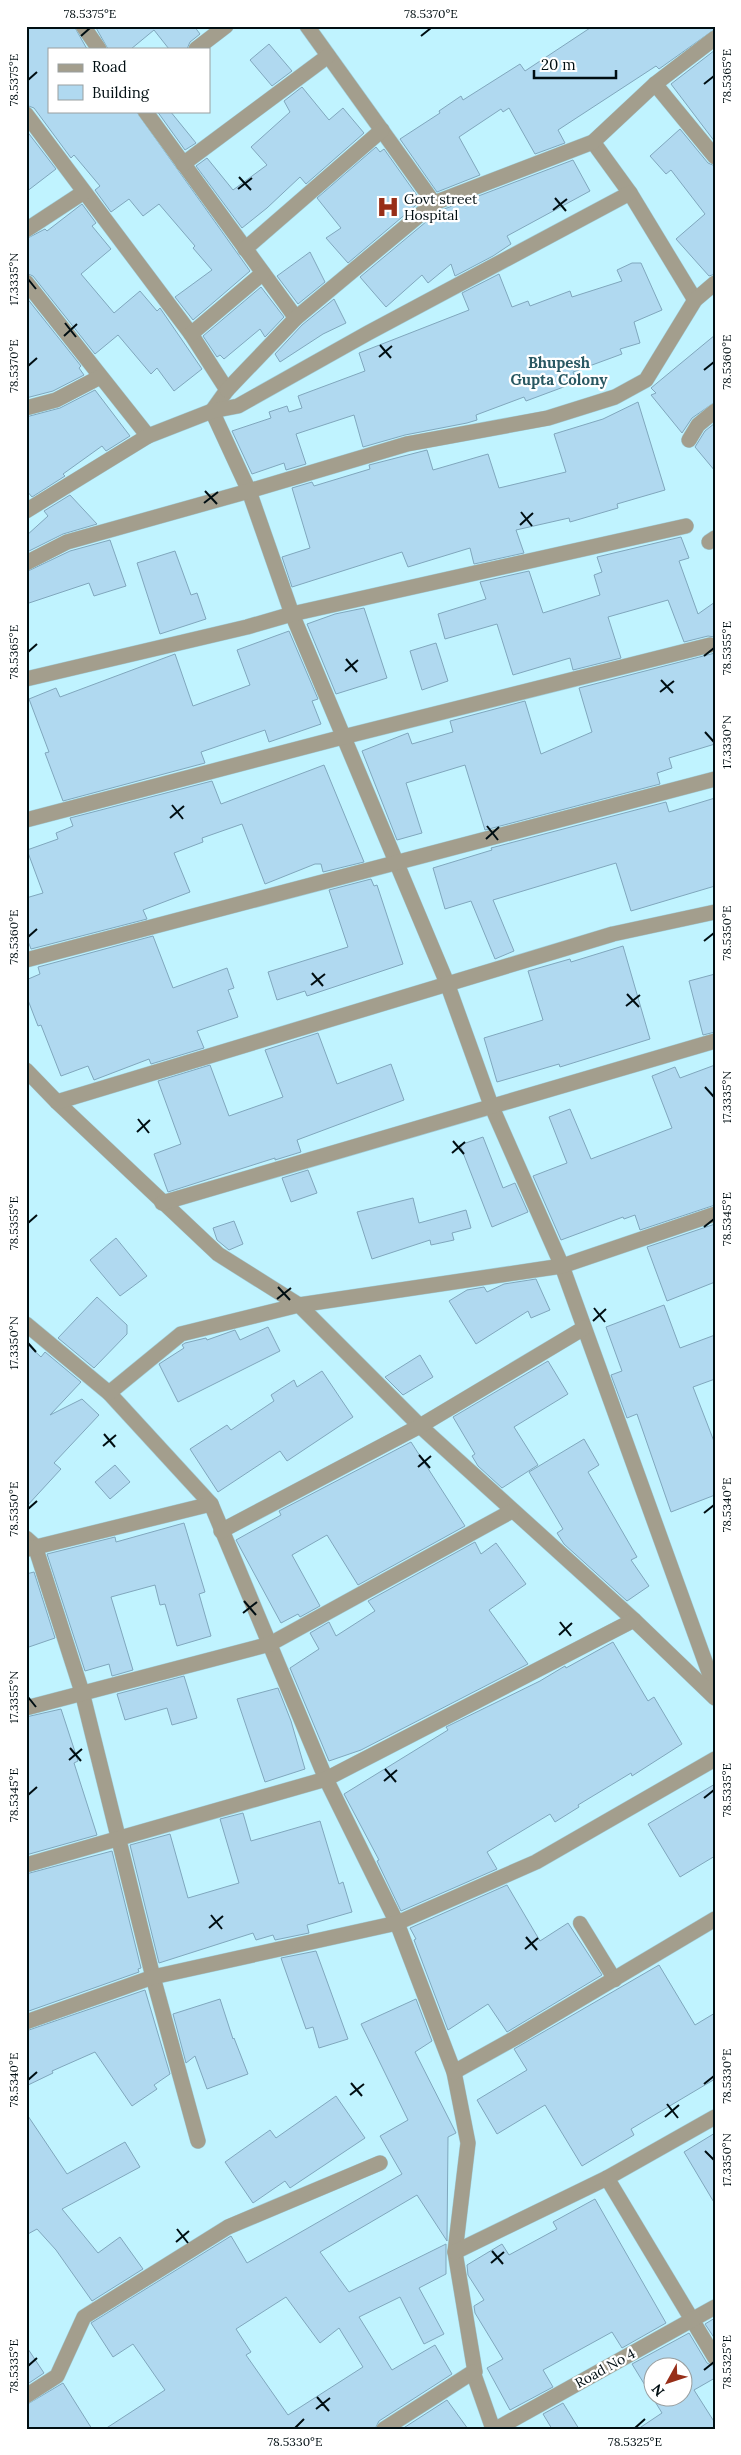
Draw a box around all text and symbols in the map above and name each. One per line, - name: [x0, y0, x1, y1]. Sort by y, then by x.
- text: 78.5375°E: [64, 6, 116, 21]
- text: 78.5370°E: [404, 6, 458, 21]
- legend: [48, 48, 210, 112]
- scale bar: [534, 48, 616, 80]
- text: 78.5365°E: [719, 49, 734, 103]
- text: 78.5375°E: [6, 54, 21, 106]
- text: 20 m: [541, 55, 576, 74]
- text: Road: [92, 57, 127, 76]
- text: Building: [92, 83, 150, 102]
- place label: Govt street Hospital: [404, 190, 478, 224]
- hospital icon: Govt street Hospital: [375, 194, 401, 220]
- text: 17.3335°N: [6, 253, 21, 305]
- text: 78.5360°E: [719, 334, 734, 390]
- text: 78.5370°E: [6, 339, 21, 393]
- district label: Bhupesh Gupta Colony: [510, 353, 608, 389]
- text: 78.5355°E: [719, 621, 734, 675]
- text: 78.5365°E: [6, 625, 21, 679]
- text: 17.3330°N: [719, 715, 734, 769]
- text: 78.5350°E: [719, 906, 734, 960]
- text: 78.5360°E: [6, 909, 21, 965]
- text: 17.3335°N: [719, 1071, 734, 1123]
- text: 78.5345°E: [719, 1192, 734, 1246]
- text: 78.5355°E: [6, 1196, 21, 1250]
- text: 17.3350°N: [6, 1316, 21, 1370]
- text: 78.5340°E: [719, 1478, 734, 1532]
- text: 78.5350°E: [6, 1482, 21, 1536]
- text: 17.3355°N: [6, 1671, 21, 1723]
- text: 78.5335°E: [719, 1763, 734, 1817]
- text: 78.5345°E: [6, 1768, 21, 1822]
- text: 78.5330°E: [719, 2049, 734, 2103]
- text: 78.5340°E: [6, 2053, 21, 2107]
- text: 17.3350°N: [719, 2133, 734, 2187]
- text: 78.5325°E: [719, 2335, 734, 2389]
- text: 78.5335°E: [6, 2339, 21, 2393]
- street label: Road No 4: [572, 2344, 639, 2392]
- north arrow: [644, 2358, 694, 2408]
- text: N: [648, 2380, 668, 2400]
- text: 78.5330°E: [268, 2434, 322, 2449]
- text: 78.5325°E: [608, 2434, 662, 2449]

